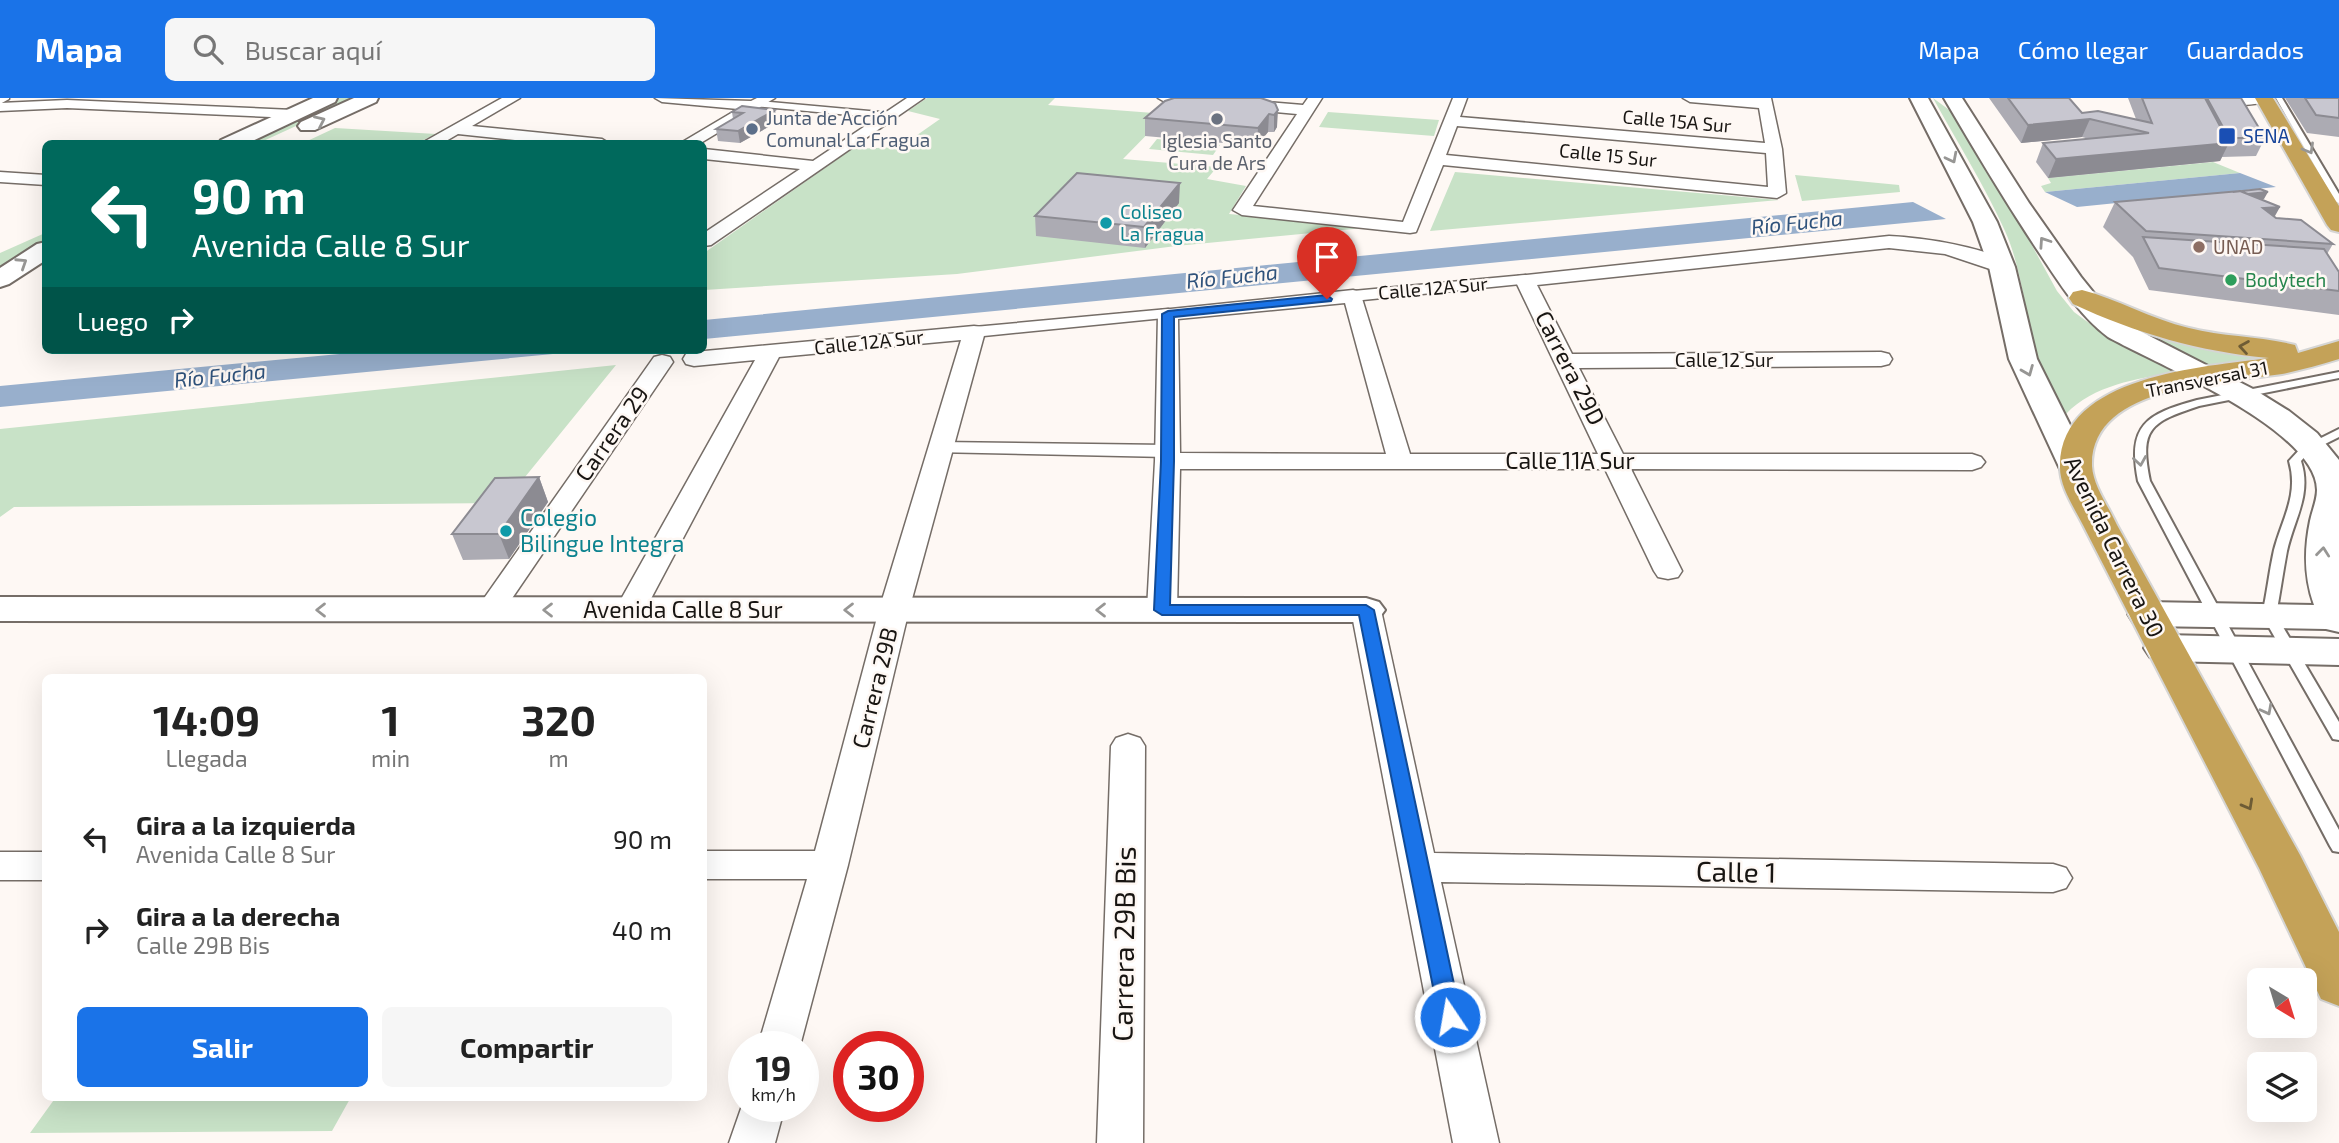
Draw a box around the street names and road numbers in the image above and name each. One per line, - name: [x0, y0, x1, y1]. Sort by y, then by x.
- street label: Calle 15A Sur: [1622, 104, 1733, 137]
- street label: Calle 15 Sur: [1558, 138, 1658, 171]
- street label: Calle 12A Sur: [1377, 271, 1489, 304]
- street label: Carrera 29D: [1530, 306, 1612, 429]
- street label: Calle 12A Sur: [813, 324, 925, 359]
- street label: Calle 12 Sur: [1675, 348, 1774, 371]
- street label: Transversal 31: [2144, 355, 2270, 402]
- street label: Carrera 29: [568, 381, 654, 486]
- street label: Calle 11A Sur: [1505, 446, 1635, 474]
- street label: Avenida Carrera 30: [2059, 451, 2171, 642]
- street label: Avenida Calle 8 Sur: [583, 595, 783, 623]
- street label: Carrera 29B: [845, 624, 903, 751]
- street label: Carrera 29B Bis: [1104, 846, 1142, 1042]
- street label: Calle 1: [1696, 853, 1777, 889]

